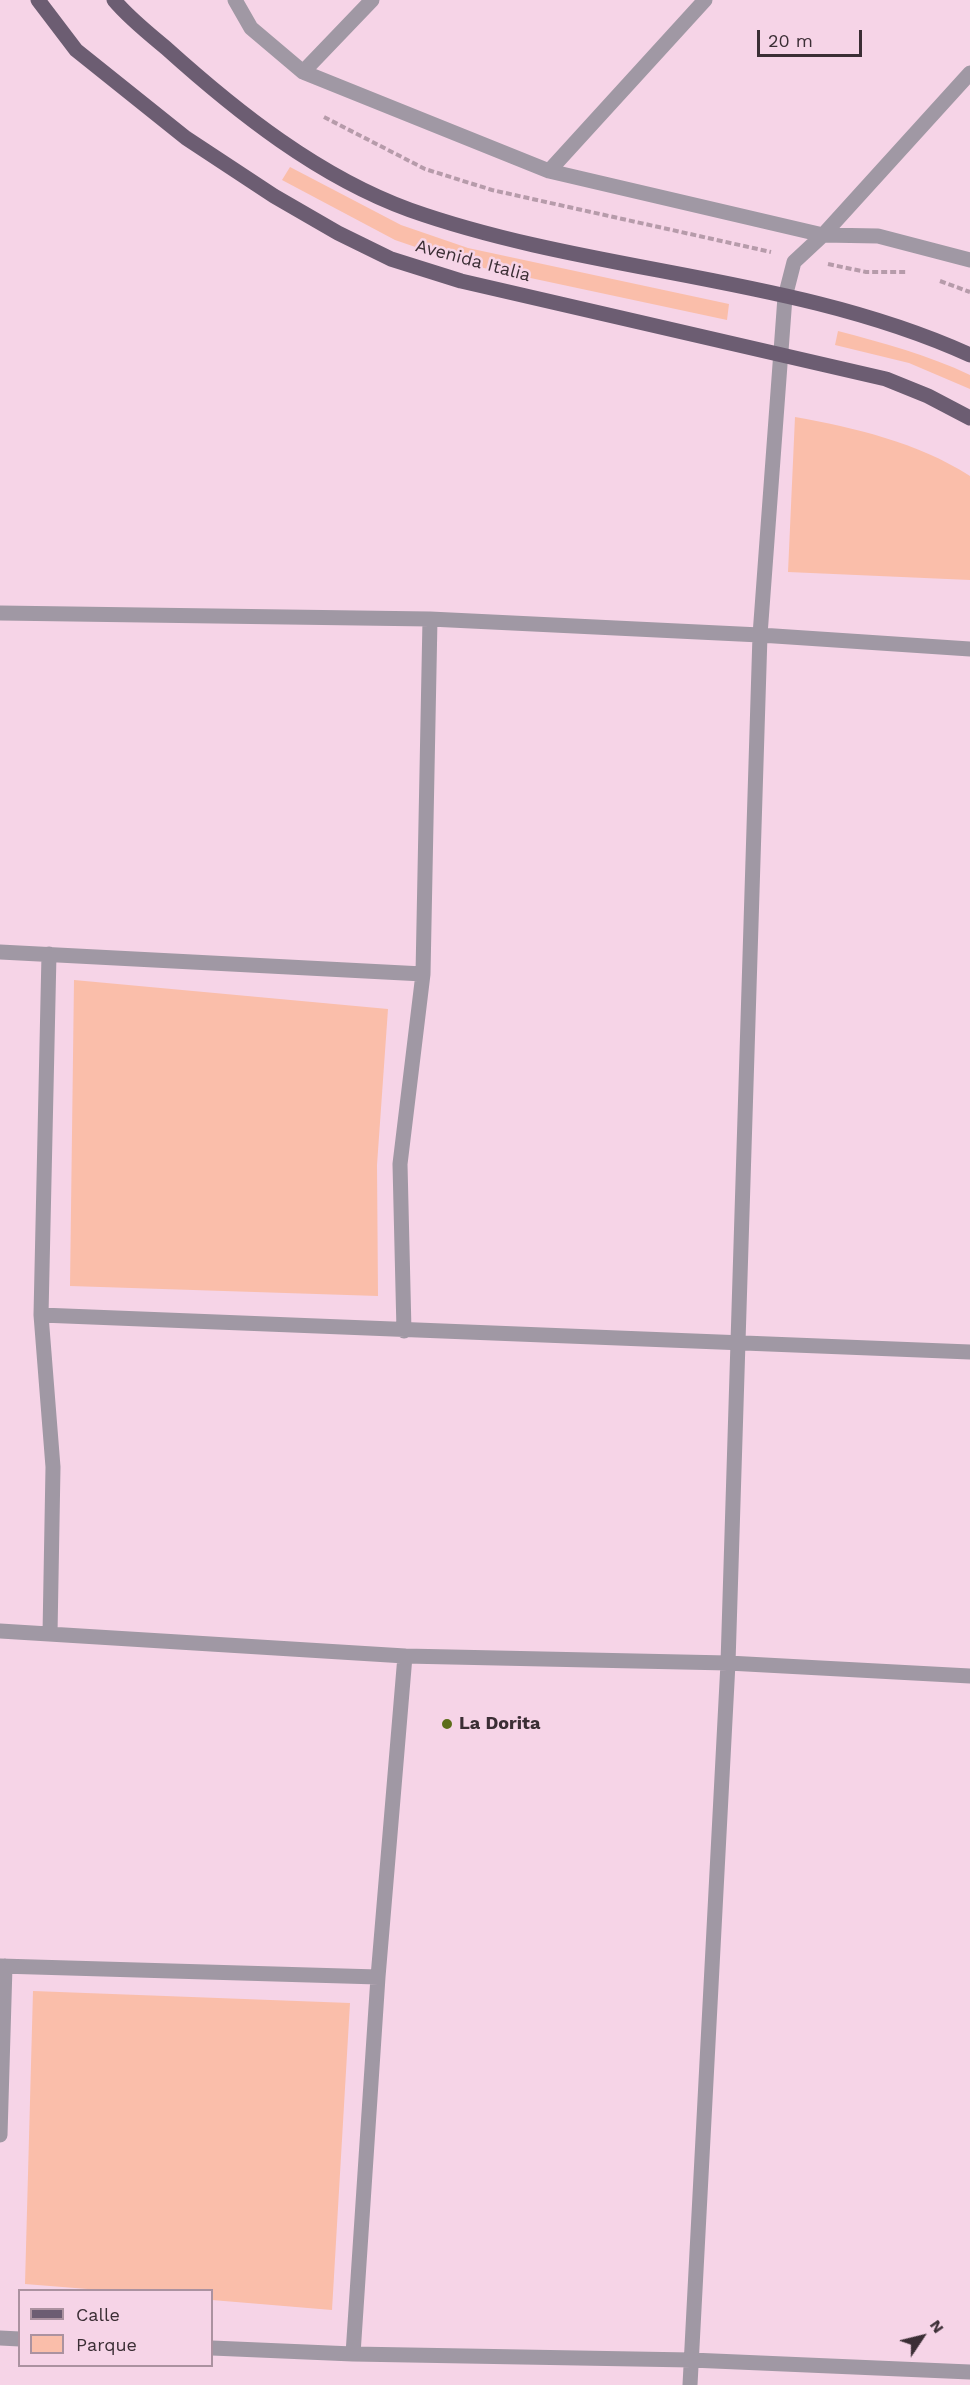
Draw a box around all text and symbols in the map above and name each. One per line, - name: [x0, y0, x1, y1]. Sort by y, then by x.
- scale bar: [760, 18, 865, 56]
- text: 20 m: [768, 30, 813, 51]
- street label: Avenida Italia: [413, 235, 533, 287]
- place label: La Dorita: [459, 1713, 541, 1735]
- marker: La Dorita: [440, 1717, 454, 1731]
- legend: [18, 2289, 213, 2367]
- text: Calle: [76, 2304, 120, 2325]
- north arrow: [892, 2307, 952, 2367]
- text: N: [926, 2316, 948, 2337]
- text: Parque: [76, 2334, 137, 2355]

